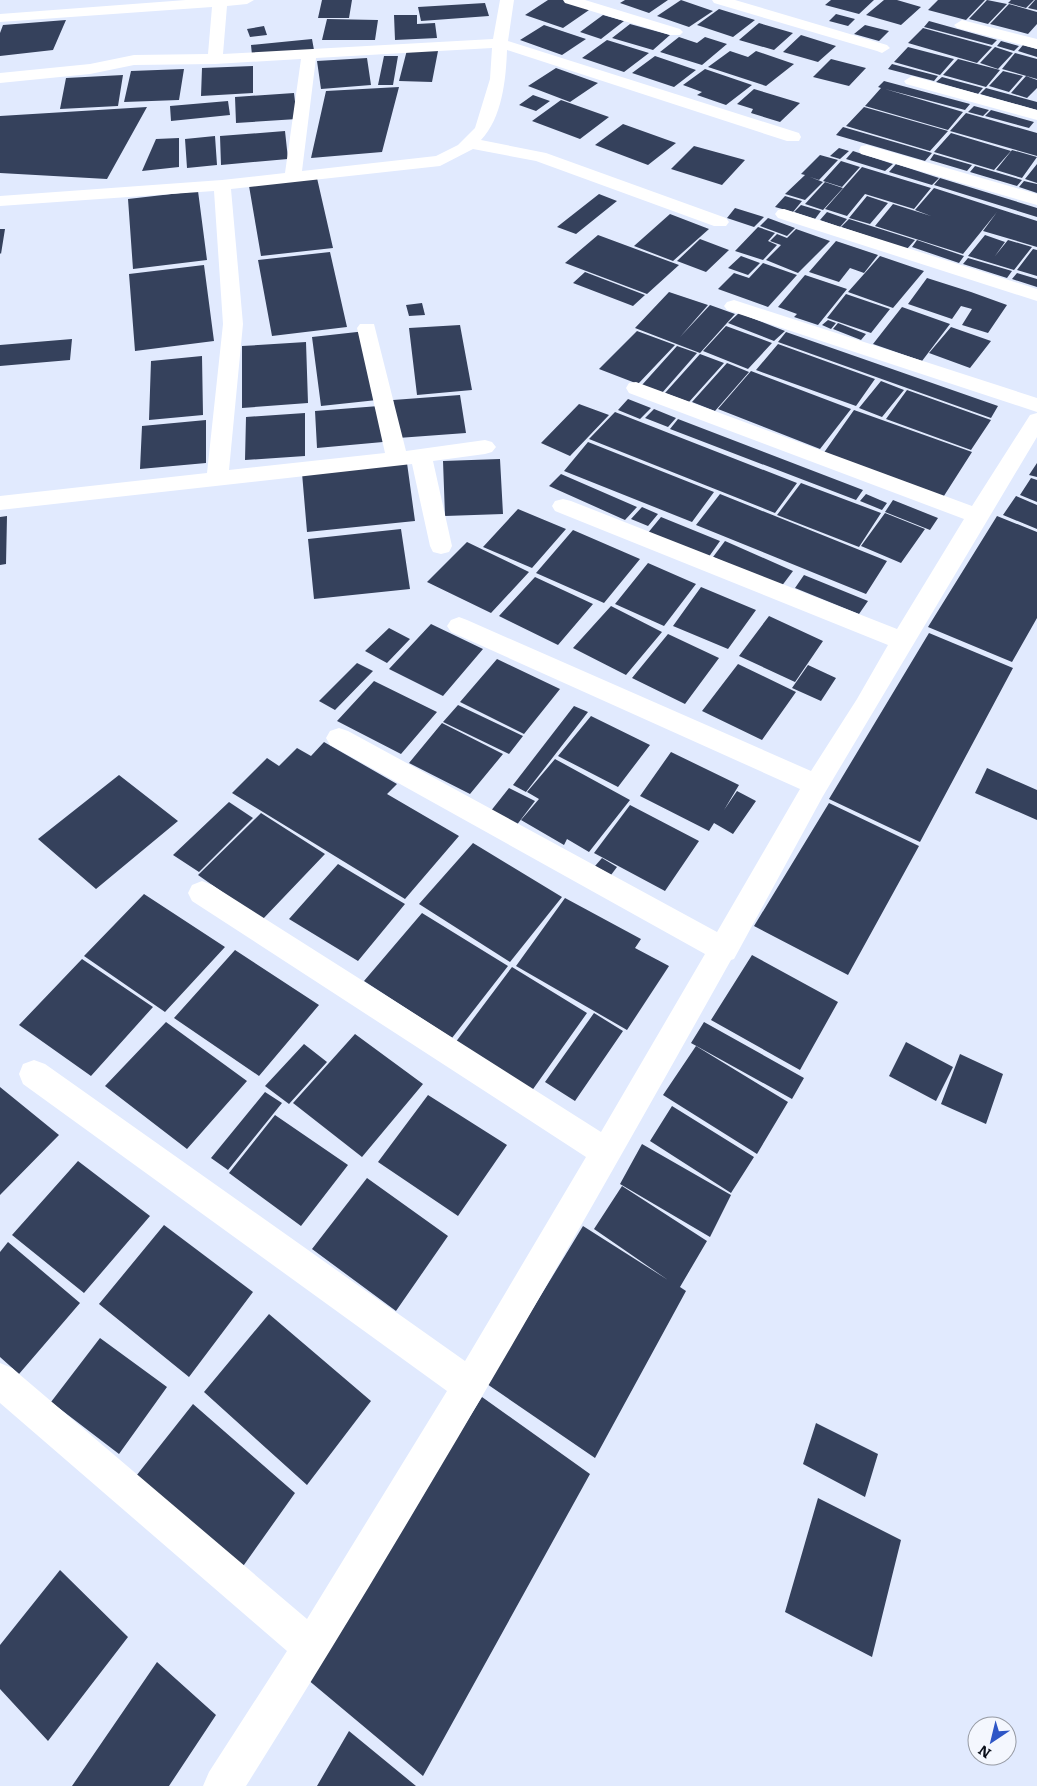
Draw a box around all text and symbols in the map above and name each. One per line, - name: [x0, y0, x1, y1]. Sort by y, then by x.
- north arrow: [967, 1716, 1017, 1766]
- text: N: [973, 1741, 995, 1764]

